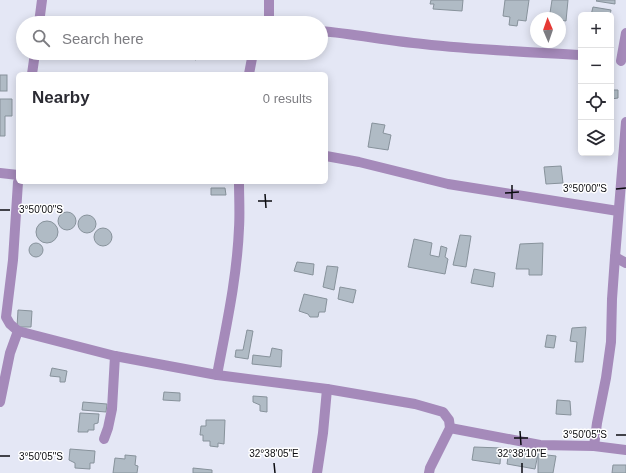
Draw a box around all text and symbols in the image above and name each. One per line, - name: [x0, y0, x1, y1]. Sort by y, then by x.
- north arrow: [530, 12, 566, 48]
- map controls: [578, 12, 614, 156]
- button: +: [578, 12, 614, 48]
- search box: [16, 16, 328, 60]
- icon: search: [30, 27, 52, 49]
- text: Search here: [62, 30, 144, 47]
- button: −: [578, 48, 614, 84]
- button: locate: [578, 84, 614, 120]
- text: Nearby: [32, 88, 90, 107]
- text: 0 results: [263, 91, 312, 106]
- button: layers: [578, 120, 614, 156]
- text: 3°50'00"S: [563, 183, 607, 194]
- text: 3°50'00"S: [19, 204, 63, 215]
- text: 3°50'05"S: [563, 429, 607, 440]
- text: 32°38'05"E: [249, 448, 299, 459]
- text: 32°38'10"E: [497, 448, 547, 459]
- text: 3°50'05"S: [19, 451, 63, 462]

